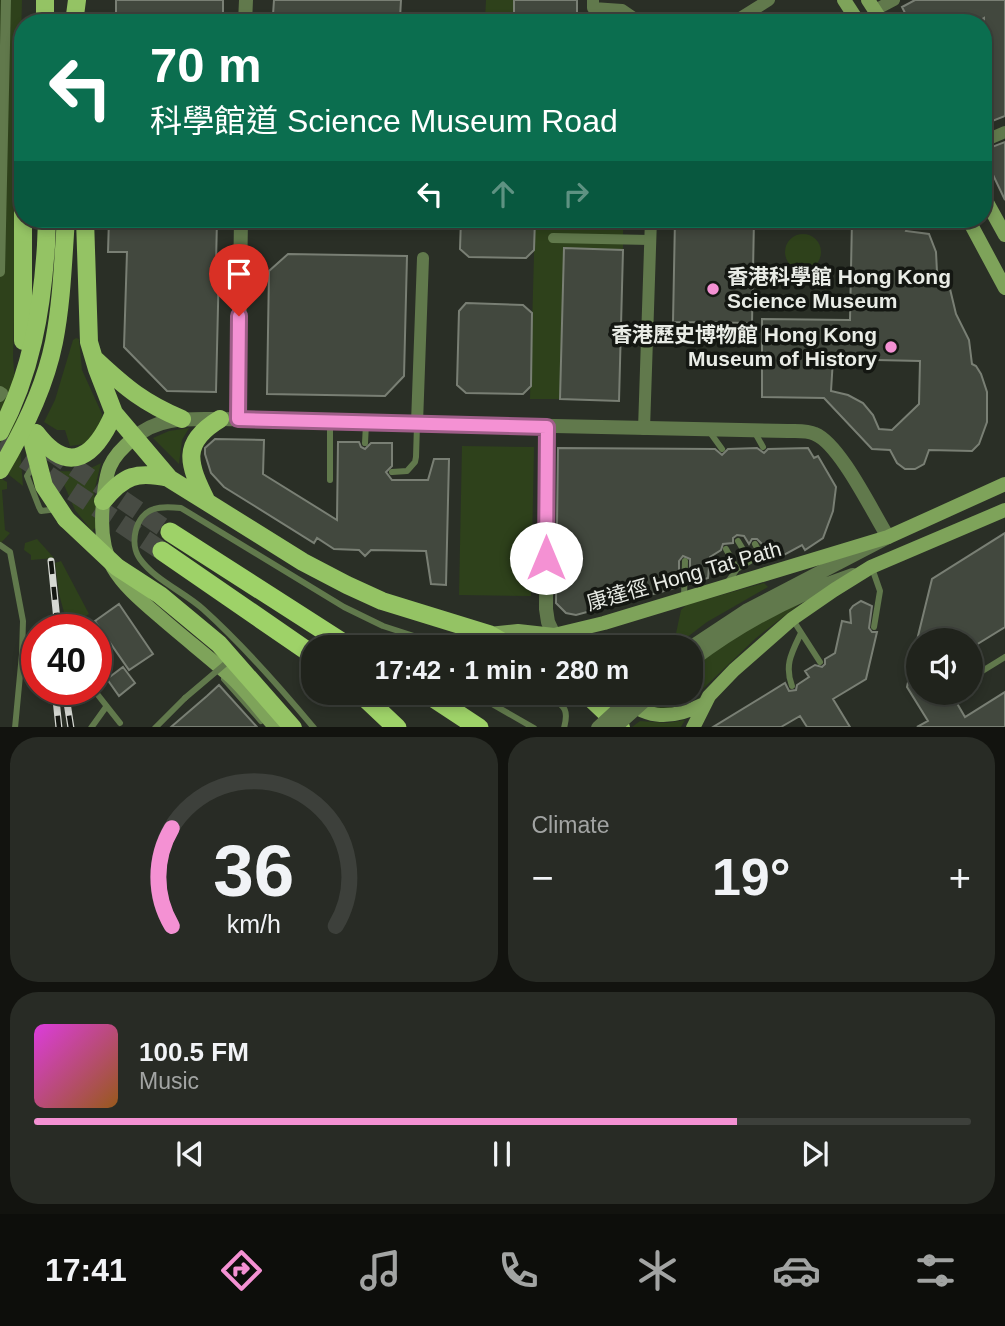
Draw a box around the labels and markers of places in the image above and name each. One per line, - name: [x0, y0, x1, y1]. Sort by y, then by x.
- pin: [209, 244, 269, 316]
- place label: 香港科學館 Hong Kong Science Museum: [727, 265, 951, 312]
- marker: 香港科學館 Hong Kong Science Museum: [705, 281, 721, 297]
- place label: 香港歷史博物館 Hong Kong Museum of History: [611, 323, 877, 370]
- marker: 香港歷史博物館 Hong Kong Museum of History: [883, 339, 899, 355]

